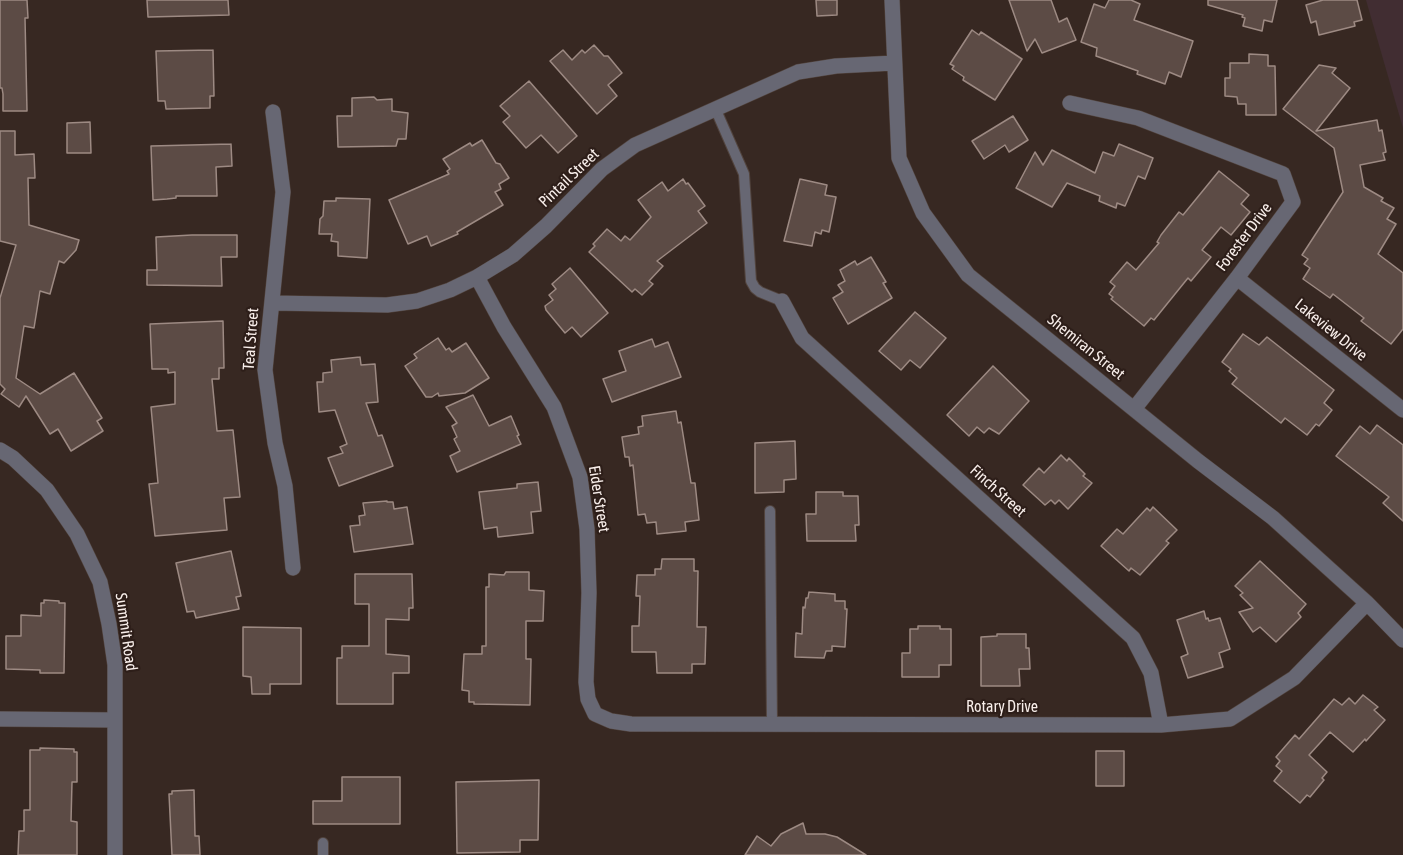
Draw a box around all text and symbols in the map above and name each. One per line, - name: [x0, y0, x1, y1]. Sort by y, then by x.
- street label: Pintail Street: [535, 145, 603, 211]
- street label: Forester Drive: [1212, 199, 1276, 275]
- street label: Lakeview Drive: [1291, 295, 1371, 365]
- street label: Teal Street: [239, 307, 263, 371]
- street label: Shemiran Street: [1043, 310, 1129, 384]
- street label: Finch Street: [966, 461, 1030, 521]
- street label: Eider Street: [584, 464, 614, 534]
- street label: Summit Road: [111, 592, 141, 672]
- street label: Rotary Drive: [966, 697, 1038, 717]

